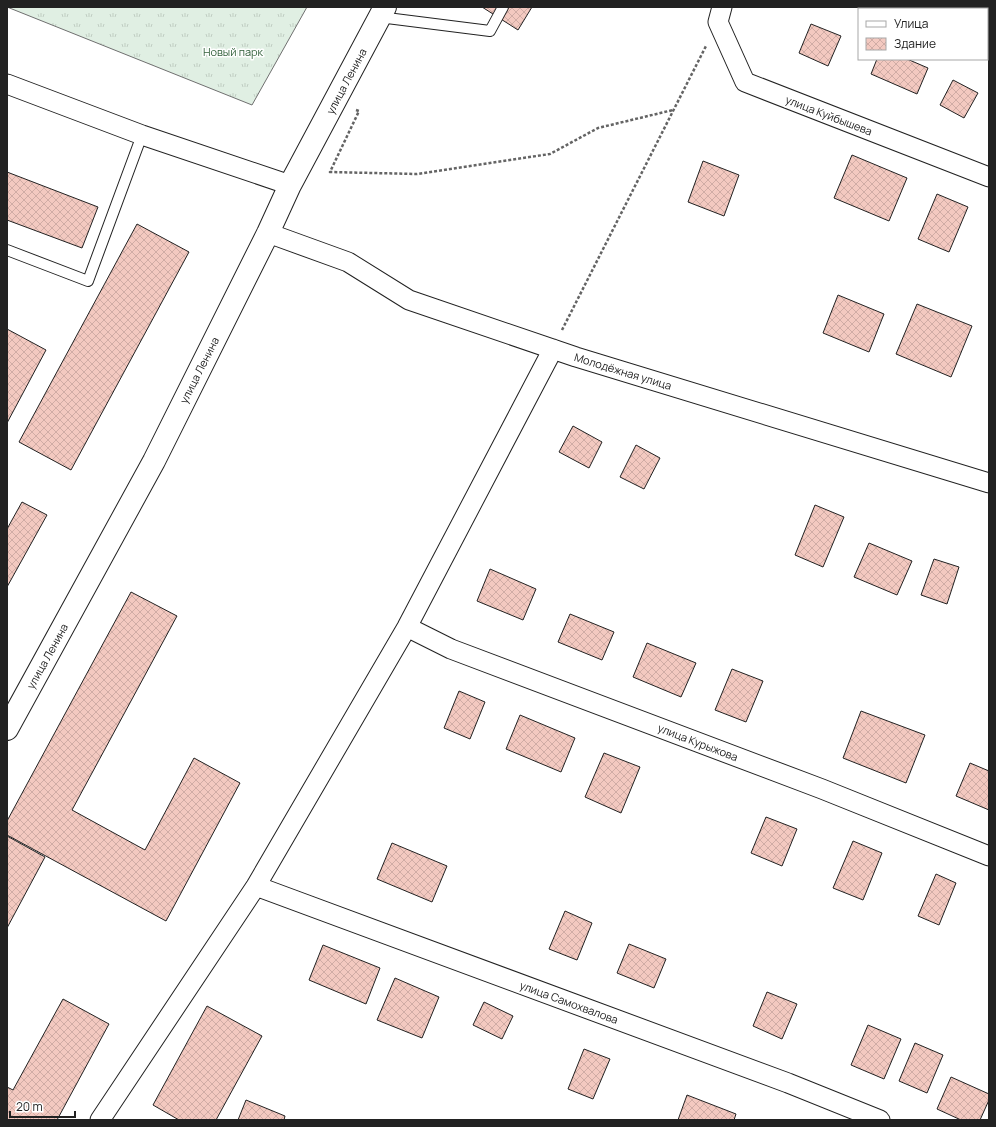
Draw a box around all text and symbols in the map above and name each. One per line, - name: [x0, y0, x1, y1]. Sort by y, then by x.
- legend: [858, 8, 988, 60]
- text: Улица: [894, 15, 928, 32]
- text: Здание: [894, 35, 936, 52]
- park label: Новый парк: [203, 44, 264, 59]
- street label: улица Ленина: [322, 45, 370, 117]
- street label: улица Куйбышева: [783, 92, 875, 138]
- street label: улица Ленина: [176, 334, 222, 406]
- street label: Молодёжная улица: [572, 349, 674, 393]
- street label: улица Ленина: [23, 621, 71, 691]
- street label: улица Курыжова: [656, 720, 740, 764]
- street label: улица Самохвалова: [518, 977, 620, 1027]
- scale bar: [10, 1093, 75, 1119]
- text: 20 m: [16, 1098, 43, 1115]

